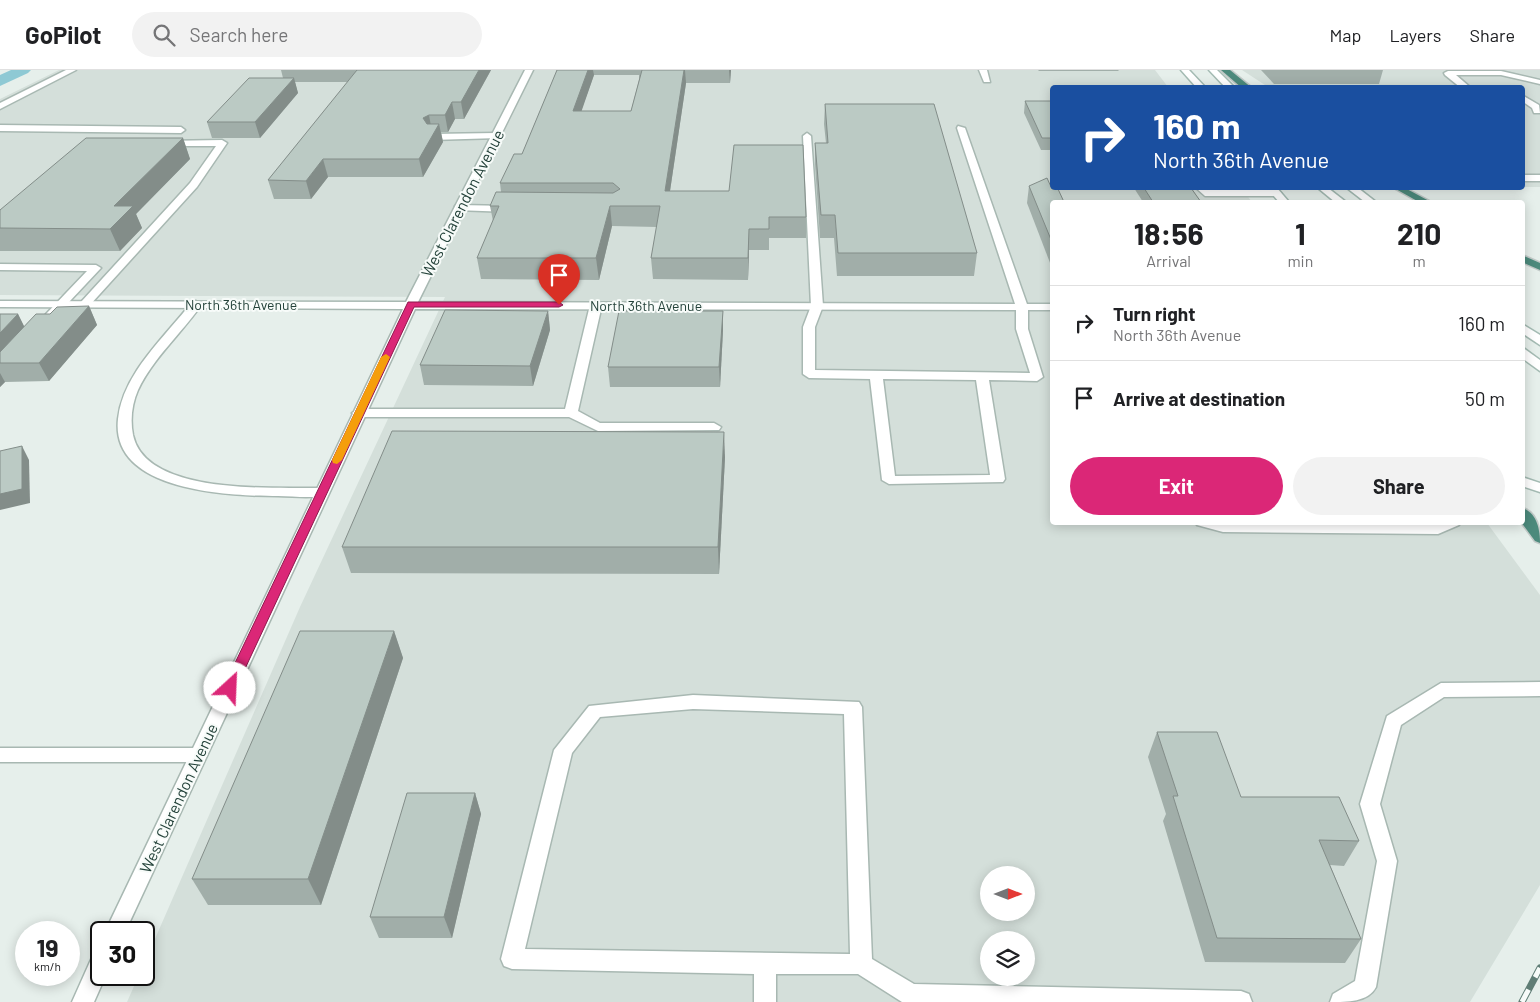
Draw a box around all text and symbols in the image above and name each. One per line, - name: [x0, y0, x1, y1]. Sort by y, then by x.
- search box: [132, 12, 482, 57]
- text: GoPilot: [25, 20, 102, 49]
- icon: search: [150, 21, 178, 49]
- text: Search here: [190, 23, 288, 46]
- text: Map: [1329, 24, 1361, 46]
- text: Layers: [1389, 24, 1442, 46]
- text: Share: [1470, 24, 1515, 46]
- text: 160 m: [1153, 104, 1240, 146]
- icon: right: [1070, 105, 1135, 170]
- street label: West Clarendon Avenue: [417, 126, 507, 280]
- text: North 36th Avenue: [1153, 146, 1329, 172]
- text: 18:56: [1134, 215, 1204, 251]
- text: 1: [1295, 215, 1306, 251]
- text: 210: [1397, 215, 1441, 251]
- text: Arrival: [1146, 251, 1191, 270]
- text: min: [1287, 251, 1313, 270]
- text: m: [1413, 251, 1426, 270]
- pin: [538, 254, 580, 305]
- icon: arrive: [545, 261, 573, 289]
- street label: North 36th Avenue: [185, 296, 297, 313]
- street label: North 36th Avenue: [590, 297, 702, 314]
- text: Turn right: [1113, 302, 1195, 325]
- icon: right: [1070, 309, 1098, 337]
- text: 160 m: [1458, 312, 1505, 335]
- text: North 36th Avenue: [1113, 325, 1241, 344]
- icon: arrive: [1070, 384, 1098, 412]
- text: Arrive at destination: [1113, 387, 1285, 410]
- text: 50 m: [1465, 387, 1505, 410]
- button: Exit: [1070, 457, 1283, 515]
- button: Share: [1293, 457, 1505, 515]
- position arrow: [203, 661, 255, 713]
- street label: West Clarendon Avenue: [135, 720, 221, 876]
- north arrow: [980, 866, 1035, 921]
- map controls: [980, 866, 1035, 986]
- speed limit sign: 30: [90, 921, 155, 986]
- button: layers: [980, 931, 1035, 986]
- text: 19: [36, 932, 59, 962]
- text: km/h: [34, 959, 61, 973]

